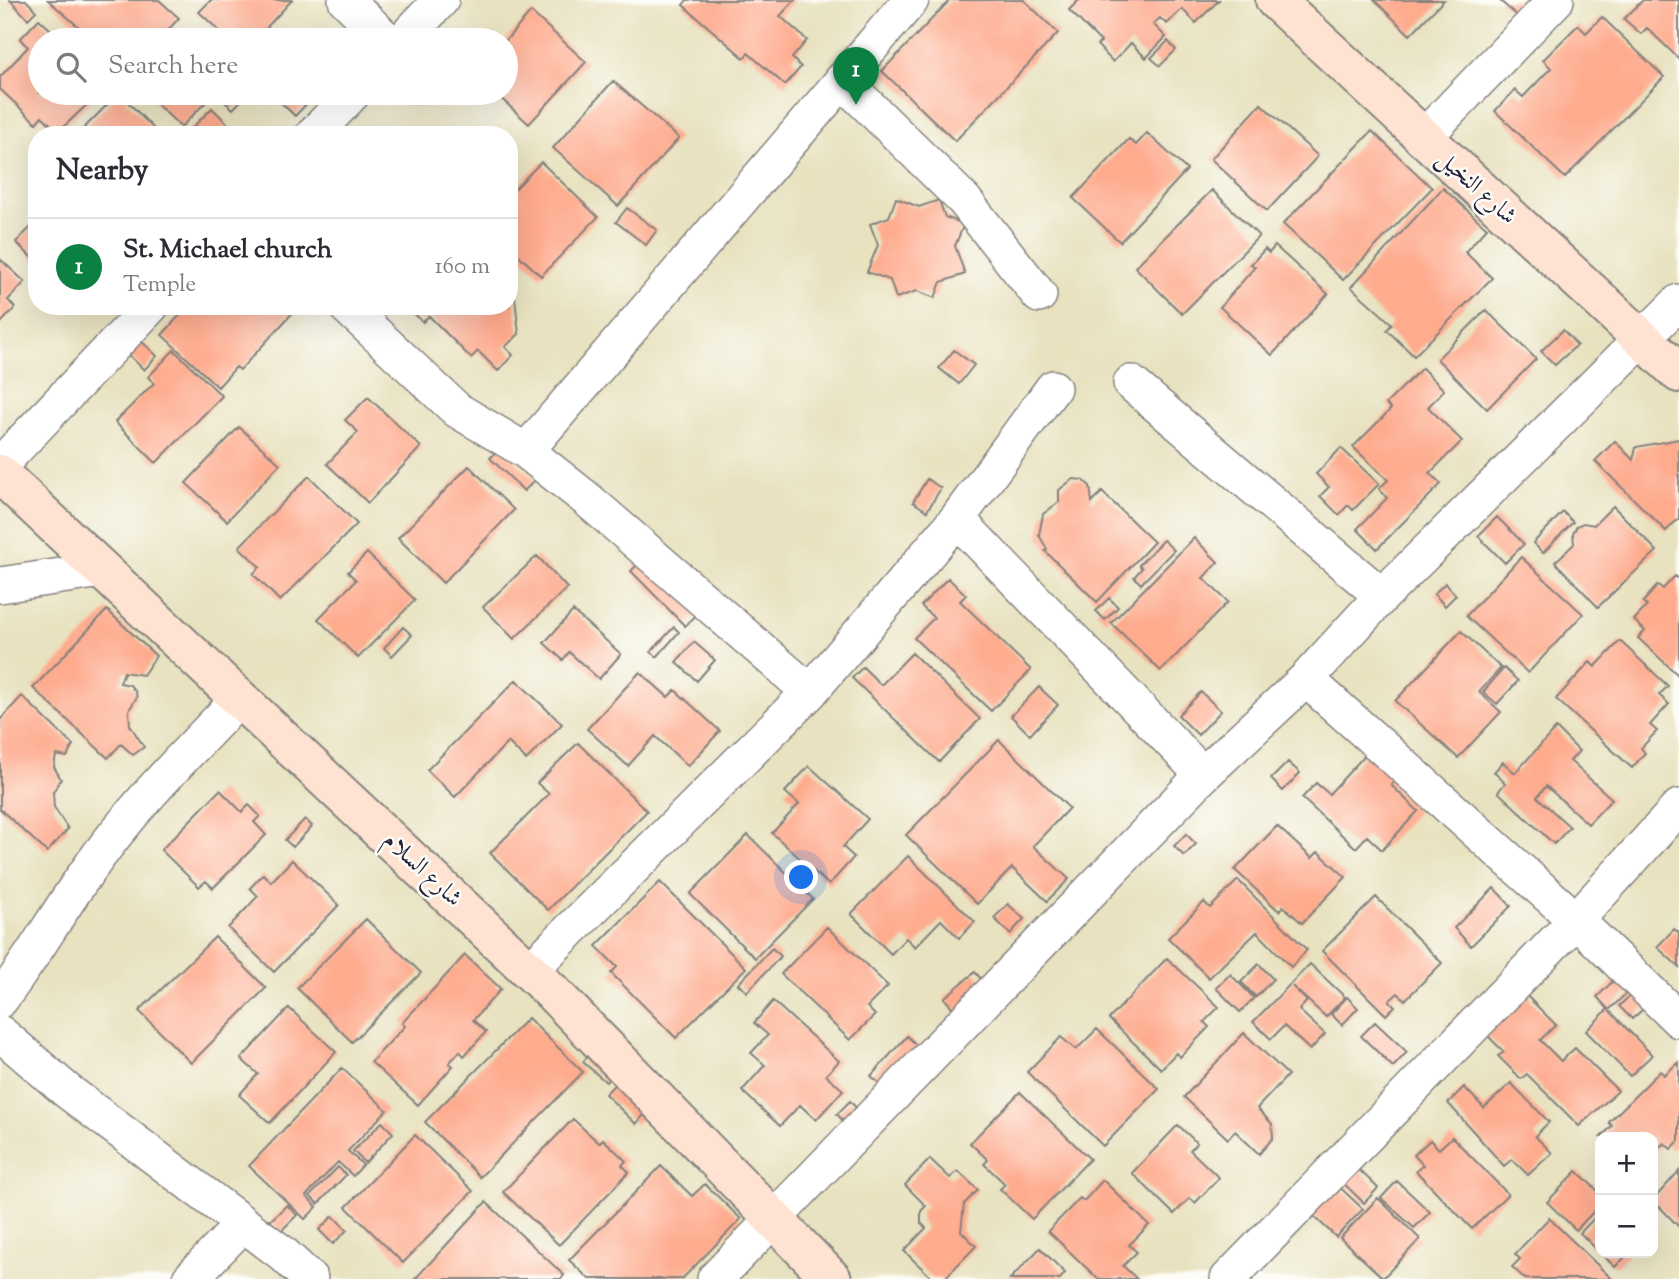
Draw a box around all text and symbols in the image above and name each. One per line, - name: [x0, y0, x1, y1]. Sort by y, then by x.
- search box: [28, 28, 518, 105]
- pin: 1: [833, 47, 879, 105]
- icon: search: [52, 48, 90, 86]
- text: Search here: [108, 48, 238, 85]
- street label: شارع النخيل: [1428, 143, 1524, 234]
- text: Nearby: [56, 150, 148, 193]
- text: St. Michael church: [123, 232, 332, 269]
- text: 1: [75, 251, 83, 284]
- text: 160 m: [435, 251, 490, 284]
- text: Temple: [123, 269, 196, 302]
- street label: شارع السلام: [373, 824, 469, 917]
- your location: [784, 860, 818, 894]
- map controls: [1595, 1132, 1658, 1258]
- button: +: [1595, 1132, 1658, 1195]
- button: −: [1595, 1195, 1658, 1258]

